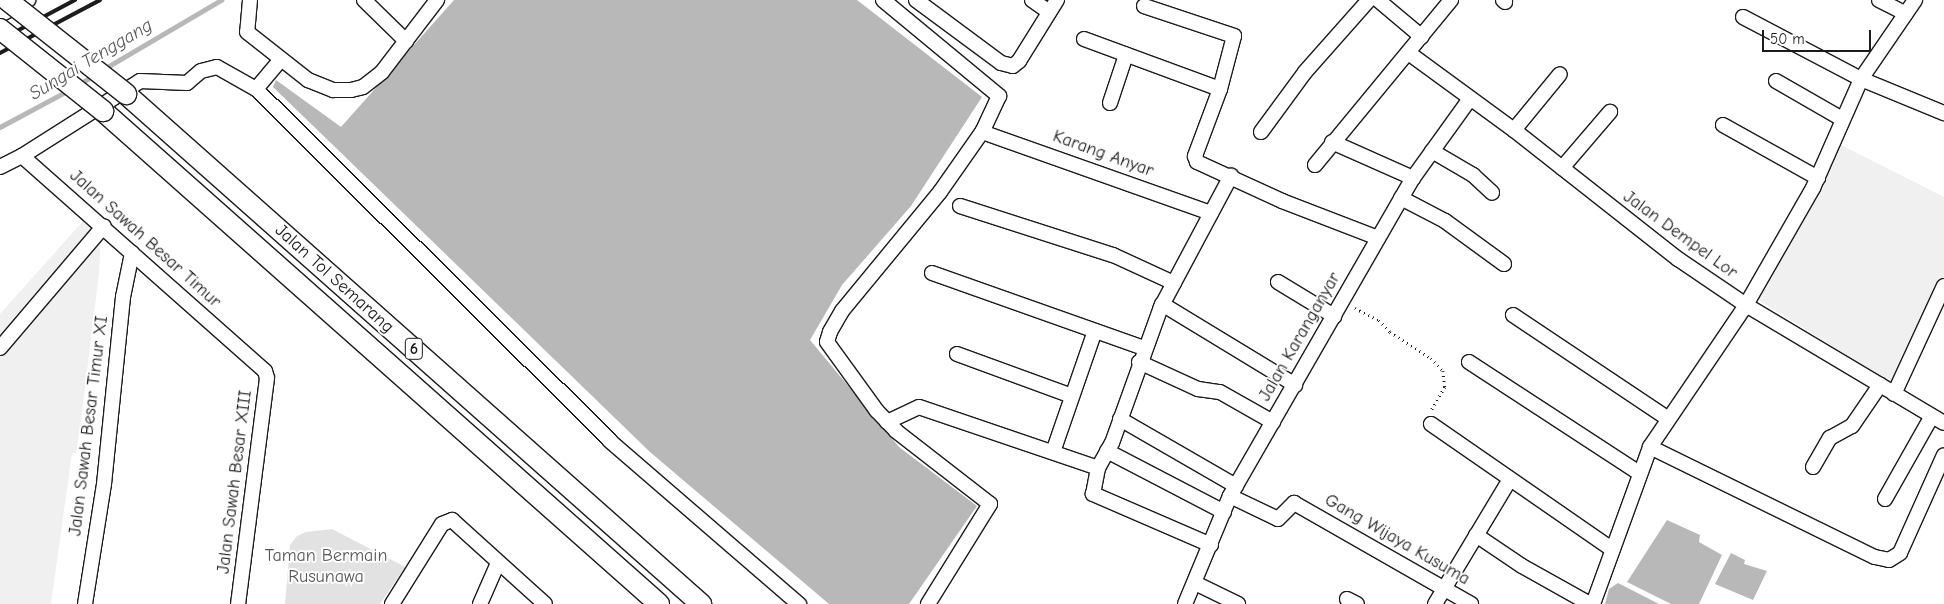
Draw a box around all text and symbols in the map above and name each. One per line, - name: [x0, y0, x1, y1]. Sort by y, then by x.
- water label: Sungai Tenggang: [25, 14, 157, 106]
- scale bar: [1764, 20, 1873, 52]
- text: 50 m: [1770, 30, 1805, 48]
- street label: Karang Anyar: [1050, 126, 1156, 182]
- street label: Jalan Sawah Besar Timur: [65, 165, 225, 313]
- street label: Jalan Dempel Lor: [1619, 186, 1741, 284]
- street label: Jalan Tol Semarang: [270, 220, 398, 338]
- street label: Jalan Karanganyar: [1254, 269, 1346, 405]
- street label: Jalan Sawah Besar Timur XI: [65, 315, 113, 537]
- road number: 6: [404, 336, 424, 362]
- street label: Jalan Sawah Besar XIII: [213, 389, 257, 575]
- street label: Gang Wijaya Kusuma: [1321, 490, 1473, 590]
- park label: Taman Bermain Rusunawa: [265, 546, 387, 588]

